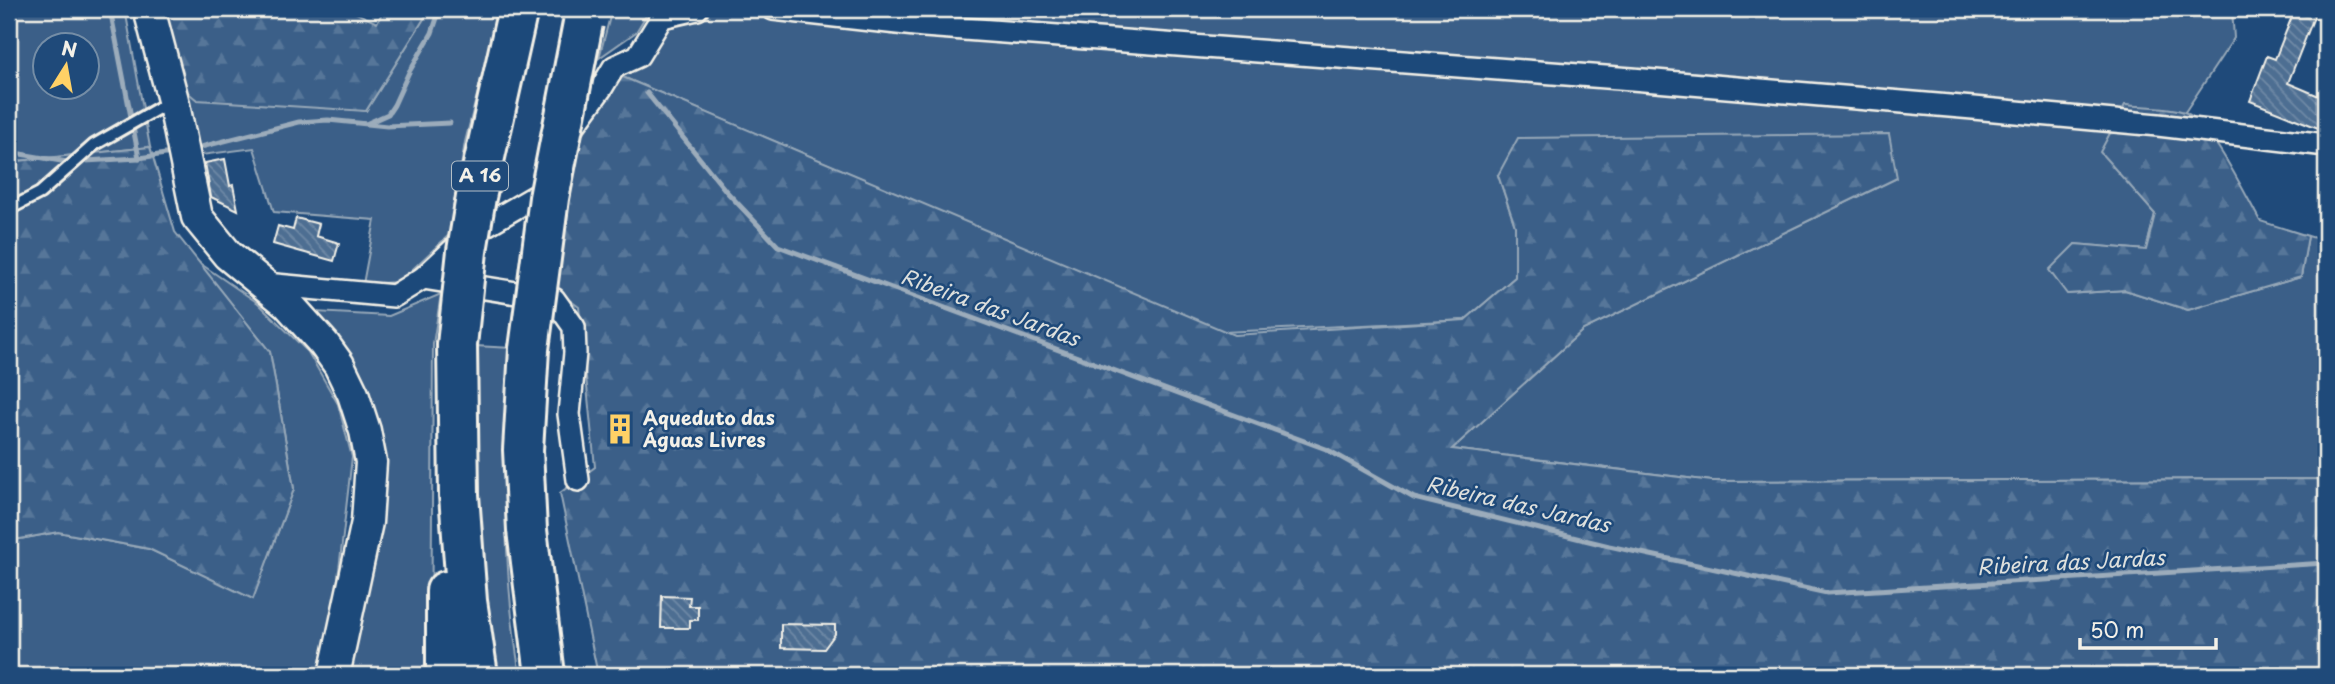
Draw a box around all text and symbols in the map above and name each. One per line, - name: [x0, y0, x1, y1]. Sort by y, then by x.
- north arrow: [32, 32, 102, 102]
- text: N: [59, 33, 79, 64]
- road number: A 16: [452, 162, 508, 190]
- water label: Ribeira das Jardas: [897, 259, 1087, 354]
- place label: Aqueduto das Águas Livres: [642, 403, 775, 453]
- building icon: Aqueduto das Águas Livres: [603, 412, 637, 446]
- water label: Ribeira das Jardas: [1423, 466, 1616, 540]
- water label: Ribeira das Jardas: [1976, 540, 2168, 582]
- scale bar: [2080, 607, 2216, 651]
- text: 50 m: [2090, 613, 2144, 645]

